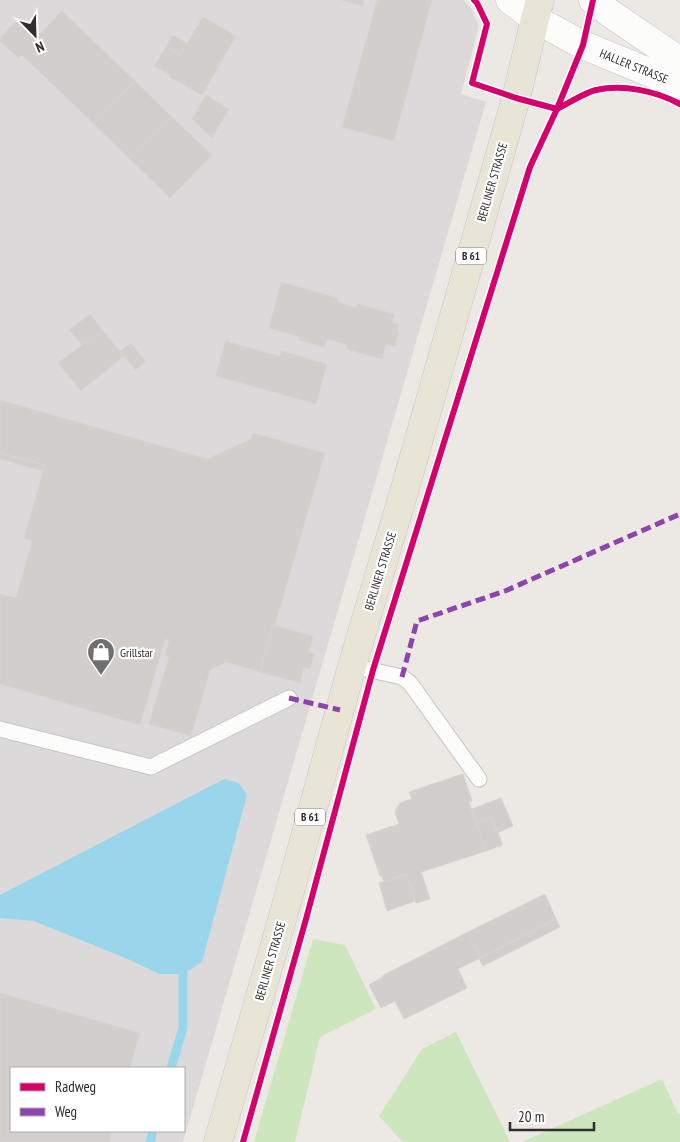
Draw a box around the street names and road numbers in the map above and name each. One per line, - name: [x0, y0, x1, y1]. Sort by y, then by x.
- street label: HALLER STRASSE: [598, 45, 670, 87]
- street label: BERLINER STRASSE: [474, 141, 510, 223]
- road number: B 61: [456, 248, 486, 264]
- street label: BERLINER STRASSE: [361, 530, 399, 612]
- road number: B 61: [295, 809, 325, 826]
- street label: BERLINER STRASSE: [252, 920, 288, 1002]

